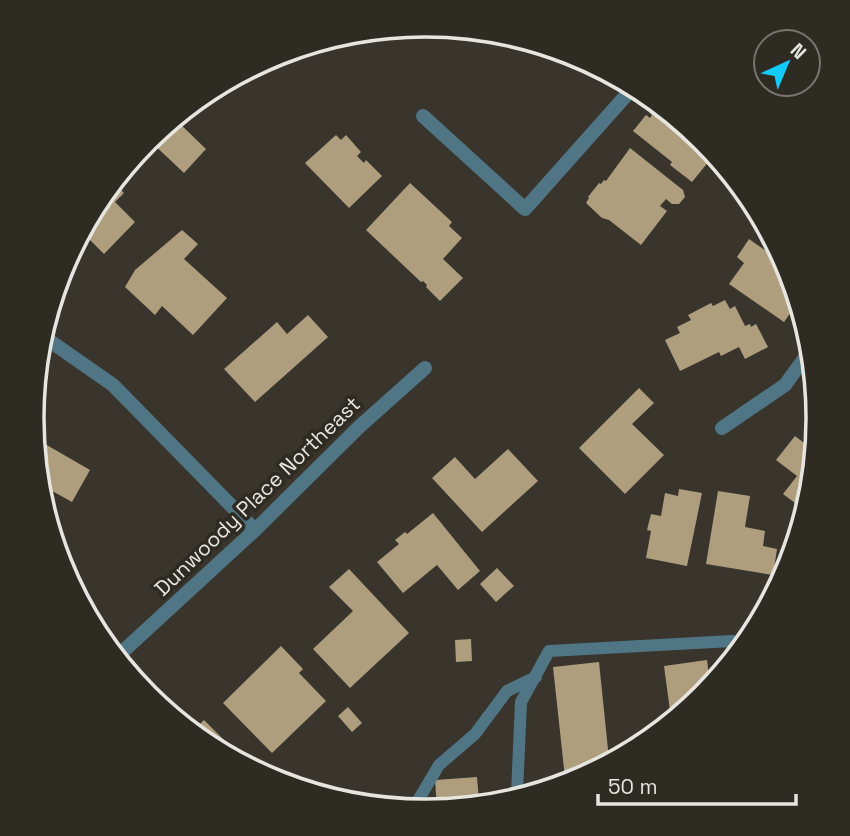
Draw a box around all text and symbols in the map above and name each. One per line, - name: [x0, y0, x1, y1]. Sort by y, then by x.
- north arrow: [752, 28, 822, 98]
- text: N: [785, 38, 812, 65]
- street label: Dunwoody Place Northeast: [148, 390, 366, 602]
- scale bar: [598, 762, 796, 806]
- text: 50 m: [608, 773, 658, 800]

